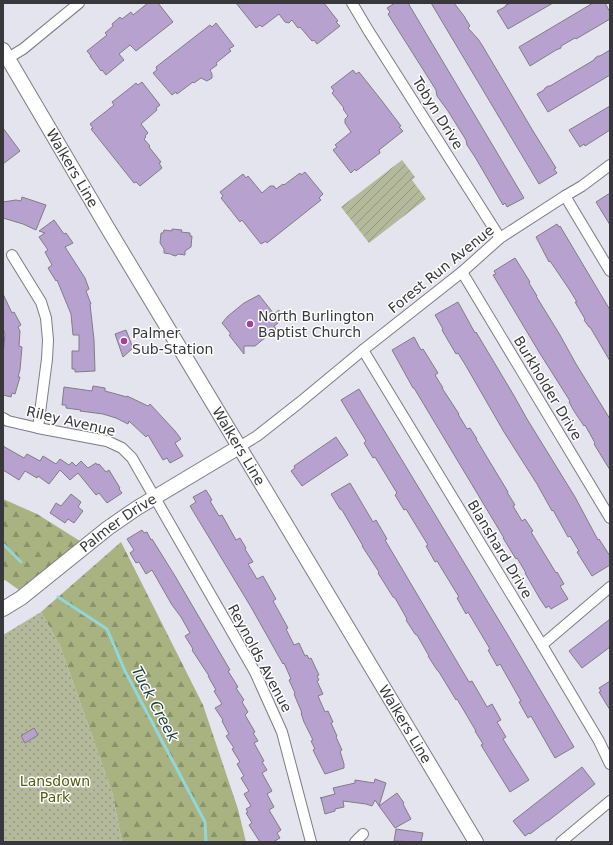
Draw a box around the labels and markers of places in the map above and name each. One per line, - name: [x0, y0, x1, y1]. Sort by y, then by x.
- place label: North Burlington Baptist Church: [258, 308, 374, 340]
- marker: North Burlington Baptist Church: [245, 319, 255, 329]
- place label: Palmer Sub-Station: [132, 325, 213, 357]
- marker: Palmer Sub-Station: [119, 336, 129, 346]

